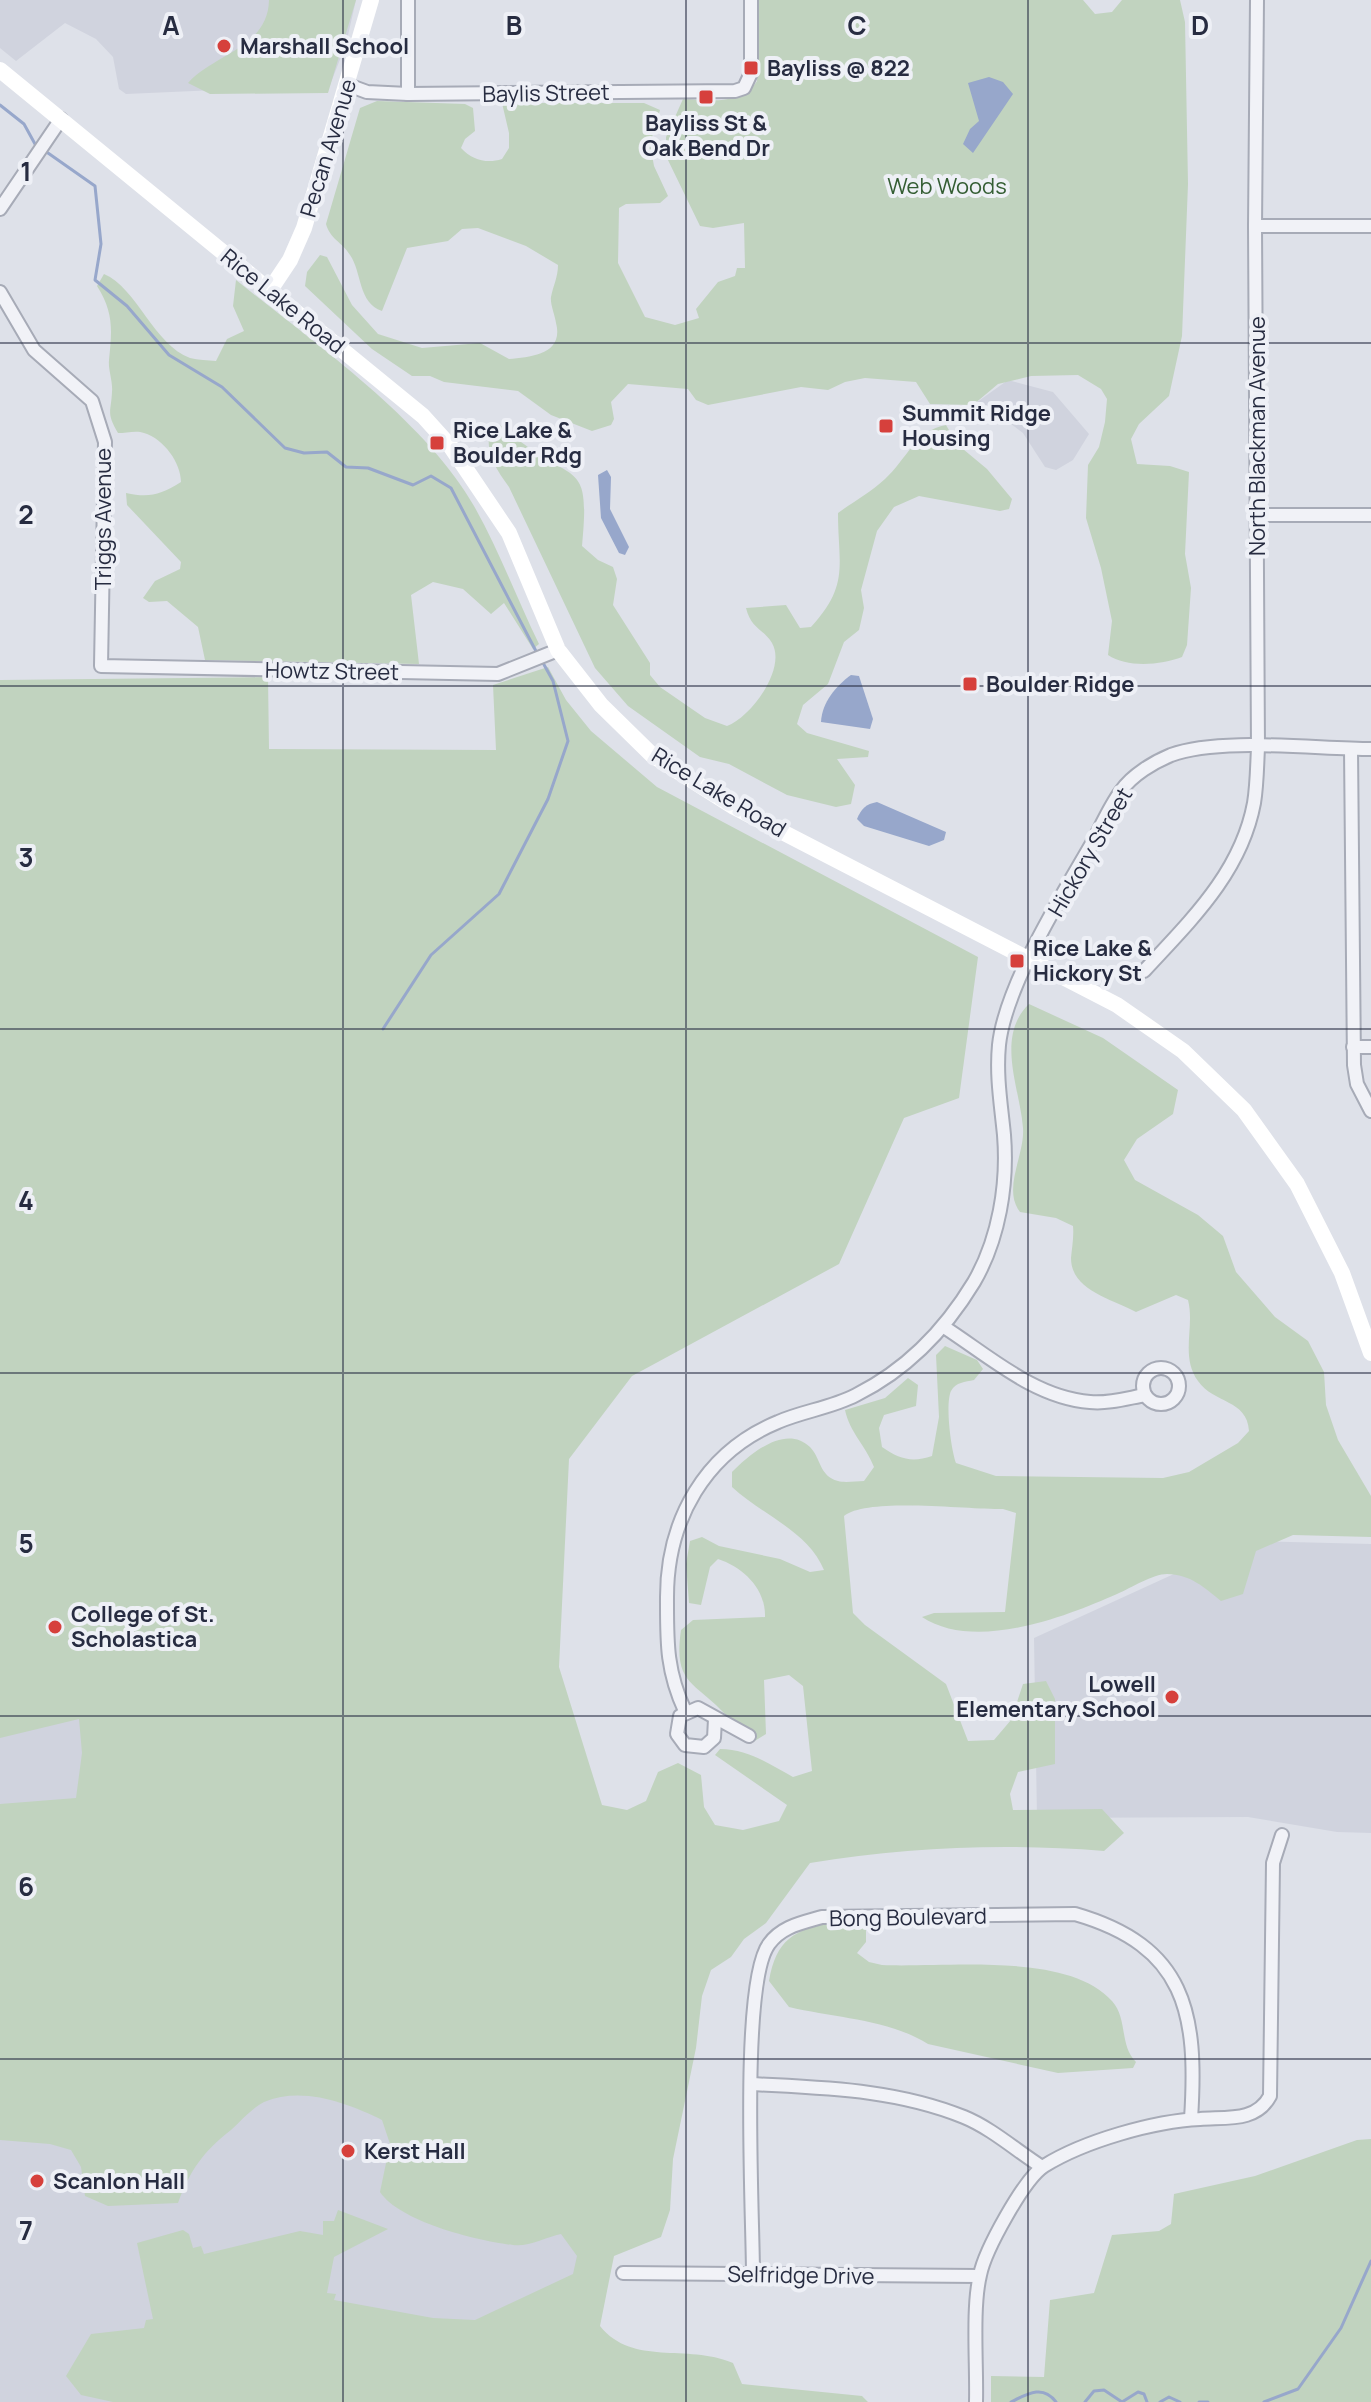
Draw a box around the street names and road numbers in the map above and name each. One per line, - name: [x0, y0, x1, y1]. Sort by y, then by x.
- street label: Pecan Avenue: [293, 75, 363, 221]
- street label: Baylis Street: [482, 77, 610, 109]
- street label: Rice Lake Road: [215, 242, 351, 360]
- street label: North Blackman Avenue: [1242, 316, 1272, 556]
- street label: Triggs Avenue: [88, 448, 118, 590]
- street label: Howtz Street: [265, 655, 399, 687]
- street label: Rice Lake Road: [646, 740, 792, 844]
- street label: Hickory Street: [1041, 782, 1139, 922]
- street label: Bong Boulevard: [829, 1901, 987, 1933]
- street label: Selfridge Drive: [727, 2259, 875, 2291]

